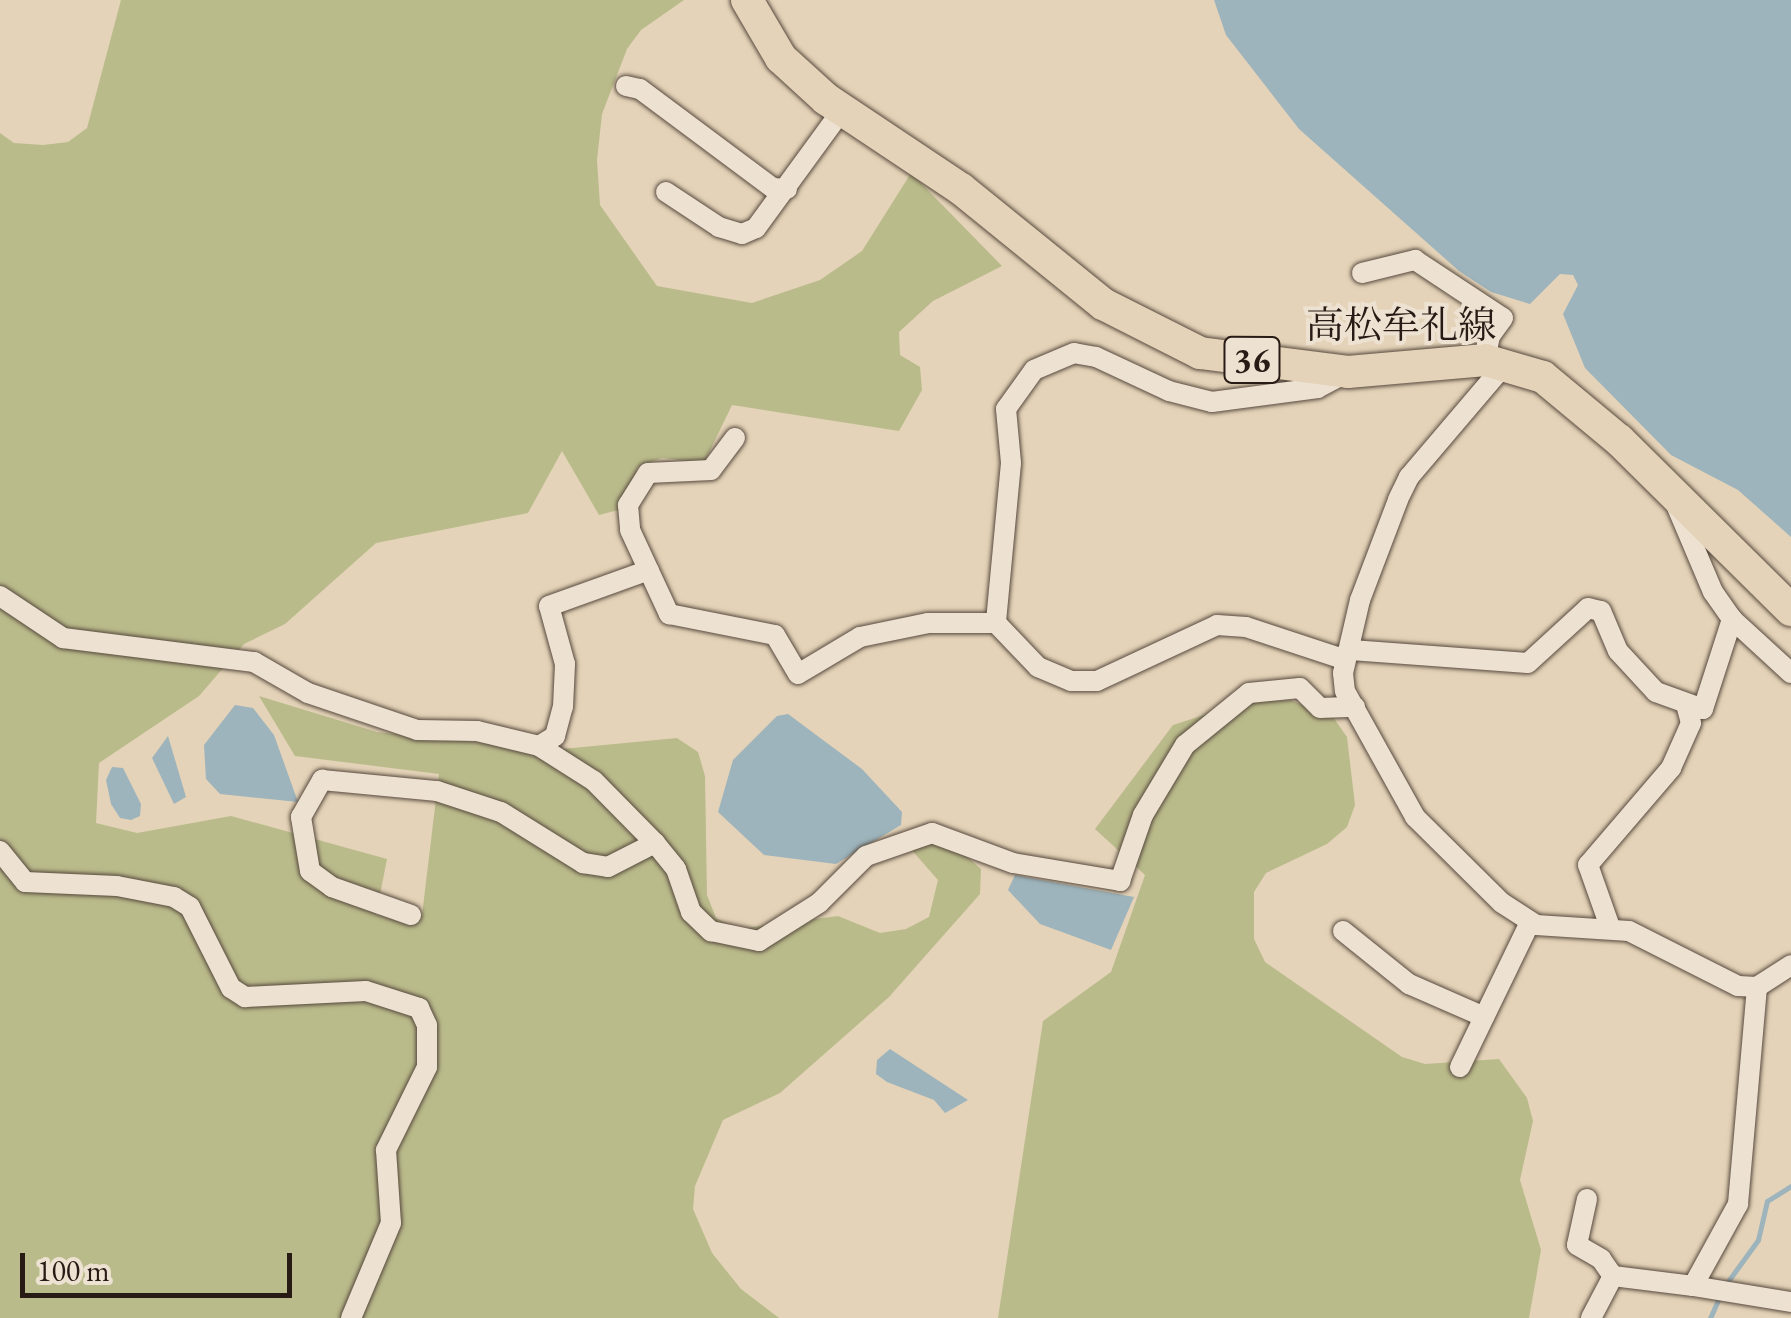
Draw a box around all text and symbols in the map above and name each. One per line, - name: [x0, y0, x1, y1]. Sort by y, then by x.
- street label: 高松牟礼線: [1306, 302, 1496, 348]
- road number: 36: [1222, 330, 1282, 390]
- scale bar: [25, 1233, 298, 1295]
- text: 100 m: [37, 1251, 110, 1290]

